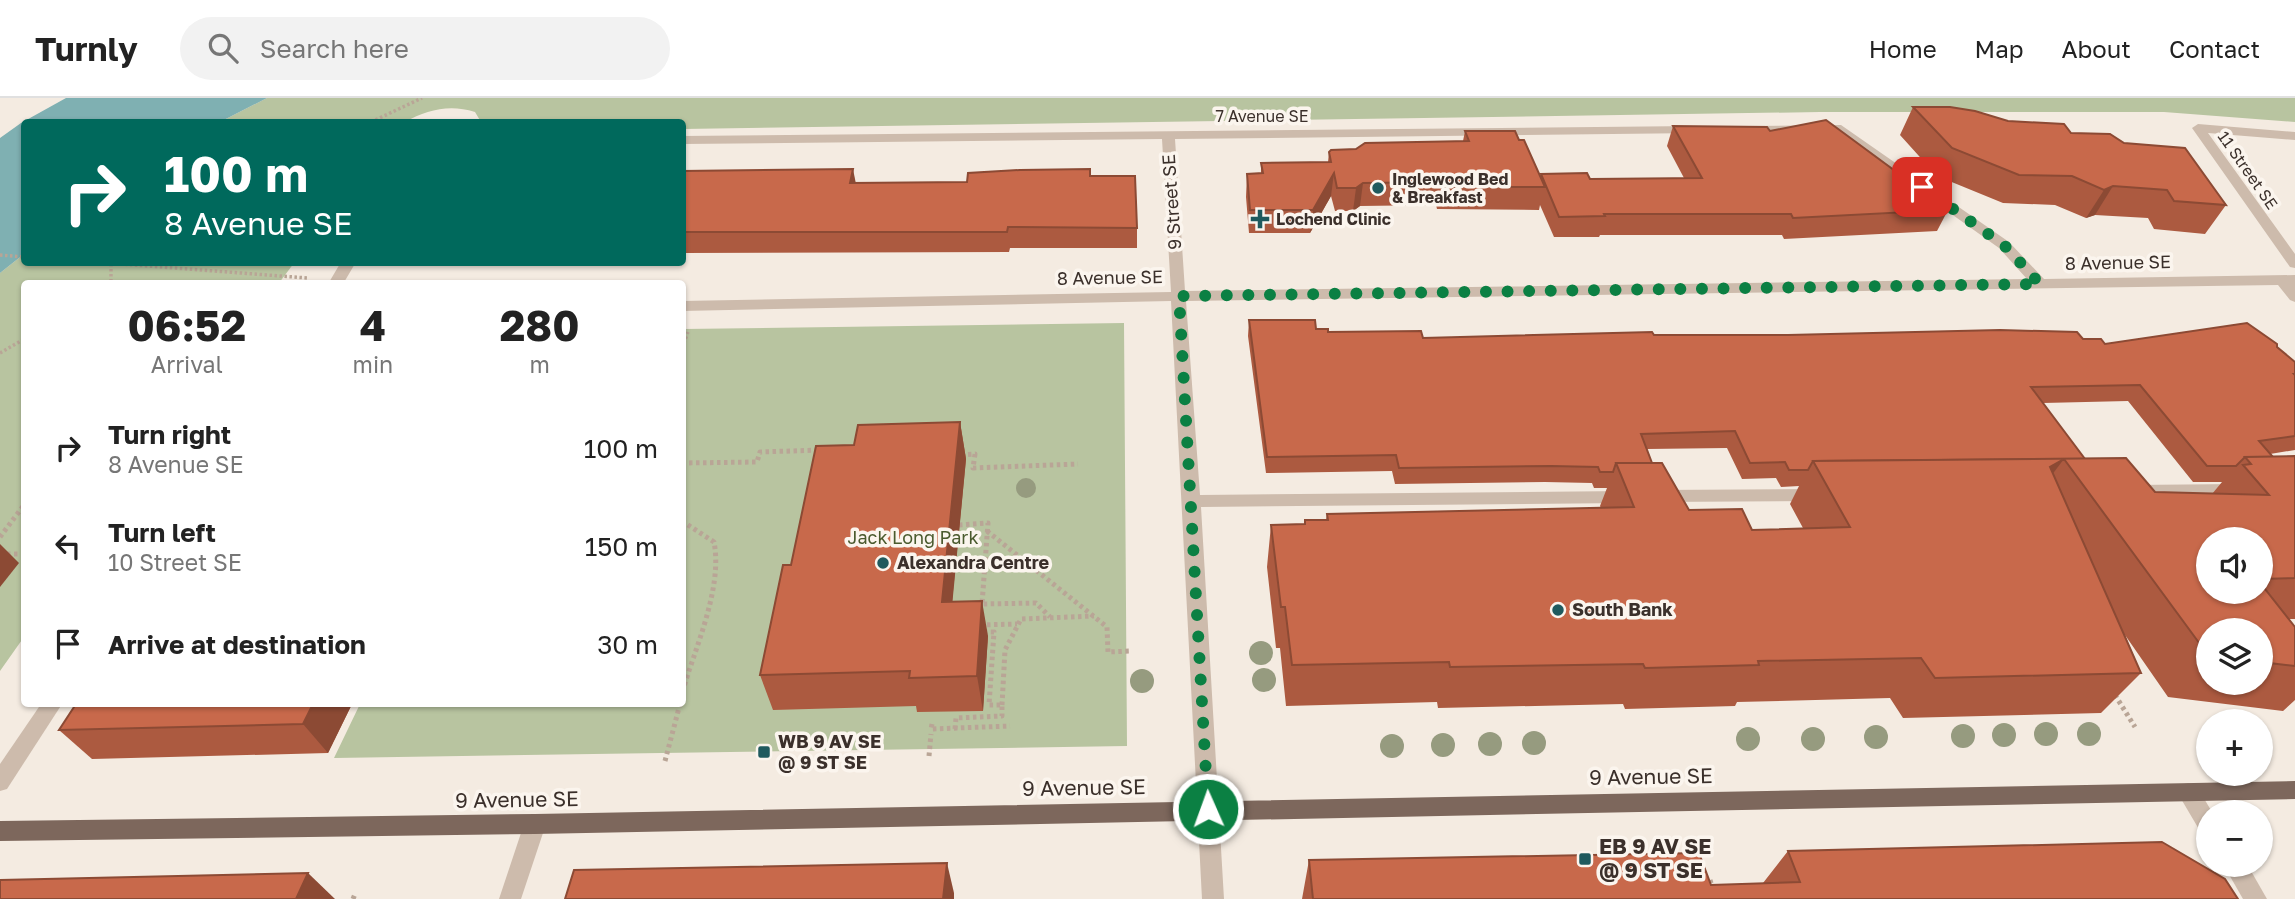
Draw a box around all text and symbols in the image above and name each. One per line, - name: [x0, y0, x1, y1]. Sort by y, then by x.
- search box: [180, 17, 670, 80]
- text: Turnly: [35, 29, 138, 68]
- icon: search: [204, 29, 242, 67]
- text: Search here: [260, 33, 409, 64]
- text: Home: [1869, 34, 1937, 63]
- text: Map: [1975, 34, 2024, 63]
- text: About: [2062, 34, 2131, 63]
- text: Contact: [2169, 34, 2260, 63]
- street label: 7 Avenue SE: [1216, 106, 1308, 126]
- street label: 11 Street SE: [2214, 127, 2282, 213]
- text: 100 m: [164, 144, 308, 203]
- icon: right: [49, 147, 140, 238]
- street label: 9 Street SE: [1157, 154, 1185, 251]
- pin: [1892, 157, 1952, 217]
- icon: arrive: [1903, 168, 1941, 206]
- place label: Inglewood Bed & Breakfast: [1392, 169, 1509, 207]
- marker: Inglewood Bed & Breakfast: [1370, 180, 1386, 196]
- text: 8 Avenue SE: [164, 204, 352, 242]
- marker: Lochend Clinic: [1250, 209, 1270, 229]
- place label: Lochend Clinic: [1276, 209, 1391, 229]
- street label: 8 Avenue SE: [2065, 250, 2171, 274]
- street label: 8 Avenue SE: [1057, 265, 1163, 289]
- text: 06:52: [127, 300, 246, 350]
- text: 4: [360, 300, 386, 350]
- text: 280: [500, 300, 580, 350]
- text: Arrival: [151, 350, 223, 378]
- text: min: [353, 350, 393, 378]
- text: m: [529, 350, 550, 378]
- text: Turn right: [108, 419, 231, 450]
- icon: right: [49, 429, 87, 467]
- text: 100 m: [584, 433, 658, 464]
- text: 8 Avenue SE: [108, 450, 243, 478]
- text: Turn left: [108, 517, 216, 548]
- park label: Jack Long Park: [847, 526, 979, 548]
- icon: left: [49, 527, 87, 565]
- map controls: [2196, 527, 2273, 877]
- button: sound: [2196, 527, 2273, 604]
- text: 150 m: [585, 531, 658, 562]
- text: 10 Street SE: [108, 548, 242, 576]
- place label: Alexandra Centre: [897, 551, 1049, 573]
- marker: Alexandra Centre: [875, 555, 891, 571]
- place label: South Bank: [1572, 598, 1673, 620]
- marker: South Bank: [1550, 602, 1566, 618]
- button: layers: [2196, 618, 2273, 695]
- icon: arrive: [49, 625, 87, 663]
- text: Arrive at destination: [108, 629, 366, 660]
- text: 30 m: [597, 629, 658, 660]
- button: +: [2196, 709, 2273, 786]
- place label: WB 9 AV SE @ 9 ST SE: [778, 730, 881, 773]
- marker: WB 9 AV SE @ 9 ST SE: [756, 744, 772, 760]
- street label: 9 Avenue SE: [1589, 762, 1713, 790]
- position arrow: [1171, 772, 1245, 846]
- street label: 9 Avenue SE: [1022, 773, 1146, 801]
- street label: 9 Avenue SE: [455, 785, 579, 813]
- button: −: [2196, 800, 2273, 877]
- place label: EB 9 AV SE @ 9 ST SE: [1599, 833, 1711, 883]
- marker: EB 9 AV SE @ 9 ST SE: [1577, 851, 1593, 867]

